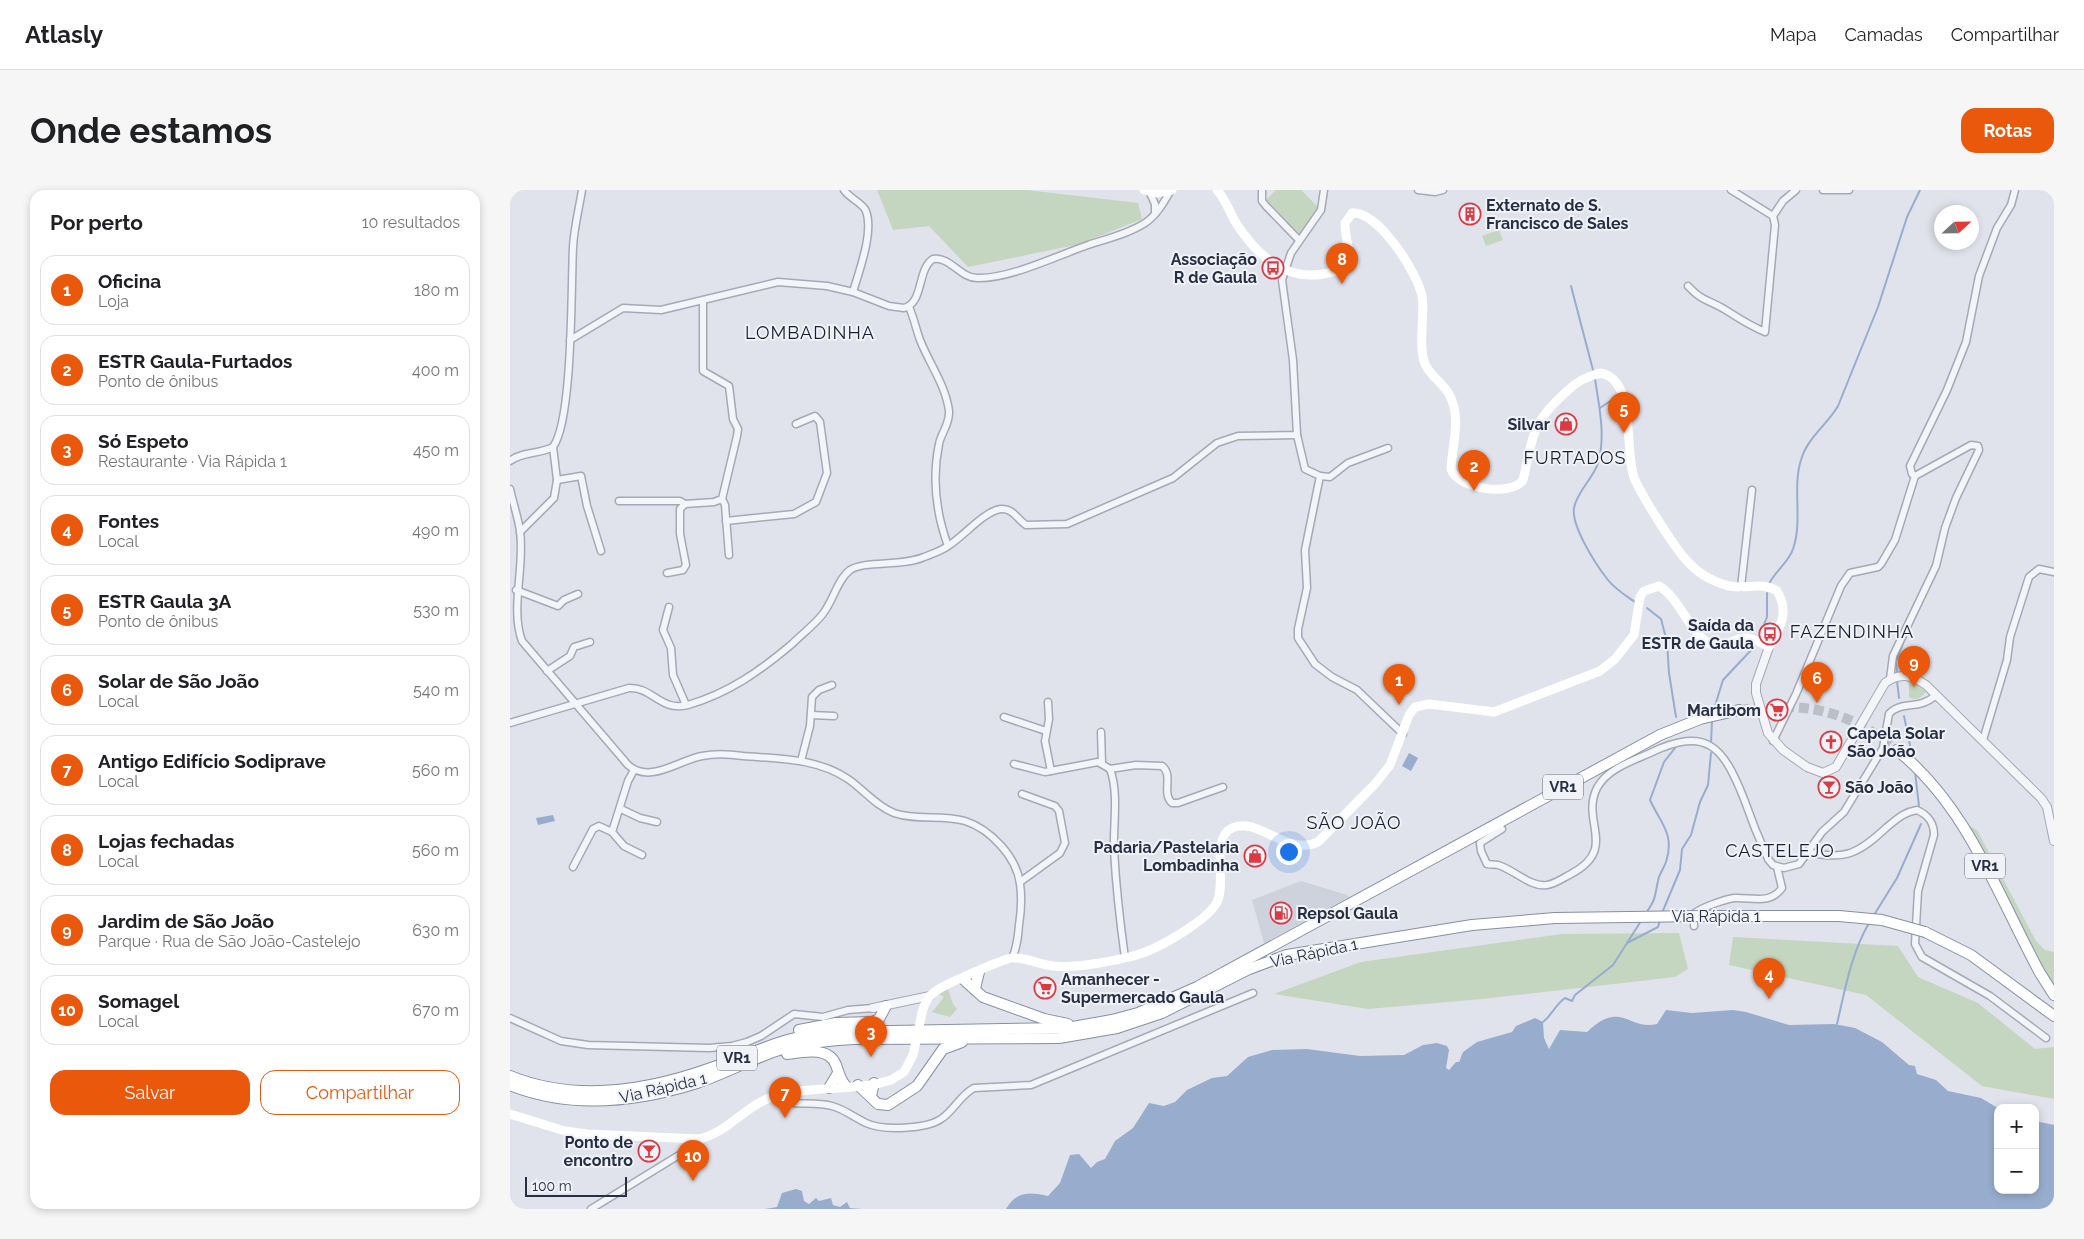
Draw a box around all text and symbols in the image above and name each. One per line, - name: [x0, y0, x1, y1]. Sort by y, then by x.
- text: Atlasly: [25, 20, 103, 49]
- text: Mapa: [1770, 24, 1816, 45]
- text: Camadas: [1844, 24, 1923, 45]
- text: Compartilhar: [1951, 24, 2059, 45]
- button: Rotas: [1961, 108, 2054, 153]
- text: Onde estamos: [30, 110, 272, 151]
- place label: Externato de S. Francisco de Sales: [1486, 196, 1629, 233]
- building icon: Externato de S. Francisco de Sales: [1458, 202, 1482, 226]
- north arrow: [1934, 205, 1979, 250]
- text: Por perto: [50, 210, 143, 235]
- text: 10 resultados: [362, 213, 460, 232]
- pin: 8: [1326, 243, 1358, 284]
- place label: Associação R de Gaula: [1171, 250, 1257, 287]
- bus stop icon: Associação R de Gaula: [1261, 256, 1285, 280]
- text: Oficina: [98, 270, 161, 292]
- text: 1: [63, 281, 71, 300]
- text: 180 m: [414, 281, 459, 300]
- text: Loja: [98, 292, 129, 311]
- district label: LOMBADINHA: [745, 322, 875, 343]
- text: ESTR Gaula-Furtados: [98, 350, 292, 372]
- text: 2: [62, 361, 72, 380]
- text: 400 m: [412, 361, 459, 380]
- text: Ponto de ônibus: [98, 372, 218, 391]
- pin: 5: [1608, 392, 1640, 433]
- shop icon: Silvar: [1554, 412, 1578, 436]
- place label: Silvar: [1508, 415, 1550, 434]
- text: Só Espeto: [98, 430, 189, 452]
- text: 3: [63, 441, 71, 460]
- text: 450 m: [413, 441, 459, 460]
- district label: FURTADOS: [1523, 447, 1627, 468]
- pin: 2: [1458, 450, 1490, 491]
- text: Restaurante · Via Rápida 1: [98, 452, 287, 471]
- text: Fontes: [98, 510, 159, 532]
- text: 4: [62, 521, 72, 540]
- text: 490 m: [412, 521, 459, 540]
- text: Local: [98, 532, 139, 551]
- text: ESTR Gaula 3A: [98, 590, 231, 612]
- text: 5: [63, 601, 71, 620]
- text: 530 m: [413, 601, 459, 620]
- text: Ponto de ônibus: [98, 612, 218, 631]
- place label: Saída da ESTR de Gaula: [1642, 616, 1754, 653]
- district label: FAZENDINHA: [1790, 621, 1914, 642]
- bus stop icon: Saída da ESTR de Gaula: [1758, 622, 1782, 646]
- pin: 9: [1898, 646, 1930, 687]
- pin: 6: [1801, 662, 1833, 703]
- pin: 1: [1383, 664, 1415, 705]
- text: Solar de São João: [98, 670, 259, 692]
- text: 6: [62, 681, 72, 700]
- text: 540 m: [413, 681, 459, 700]
- text: Local: [98, 692, 139, 711]
- supermarket icon: Martibom: [1765, 698, 1789, 722]
- place label: Martibom: [1687, 701, 1761, 720]
- place label: Capela Solar São João: [1847, 724, 1945, 761]
- church icon: Capela Solar São João: [1819, 730, 1843, 754]
- text: Antigo Edifício Sodiprave: [98, 750, 326, 772]
- text: 7: [63, 761, 71, 780]
- text: 560 m: [412, 761, 459, 780]
- text: Local: [98, 772, 139, 791]
- road number: VR1: [1543, 774, 1583, 800]
- bar icon: São João: [1817, 775, 1841, 799]
- place label: São João: [1845, 778, 1914, 797]
- district label: SÃO JOÃO: [1307, 812, 1401, 833]
- text: Lojas fechadas: [98, 830, 234, 852]
- place label: Padaria/Pastelaria Lombadinha: [1094, 838, 1239, 875]
- your location: [1276, 839, 1302, 865]
- district label: CASTELEJO: [1725, 840, 1835, 861]
- text: 8: [62, 841, 72, 860]
- text: 560 m: [412, 841, 459, 860]
- shop icon: Padaria/Pastelaria Lombadinha: [1243, 844, 1267, 868]
- text: Local: [98, 852, 139, 871]
- road number: VR1: [1965, 854, 2005, 878]
- fuel station icon: Repsol Gaula: [1269, 901, 1293, 925]
- place label: Repsol Gaula: [1297, 904, 1398, 923]
- street label: Via Rápida 1: [1671, 907, 1761, 926]
- text: Jardim de São João: [98, 910, 274, 932]
- text: 9: [62, 921, 72, 940]
- text: 630 m: [412, 921, 459, 940]
- text: Parque · Rua de São João-Castelejo: [98, 932, 361, 951]
- street label: Via Rápida 1: [1268, 934, 1360, 972]
- pin: 4: [1753, 958, 1785, 999]
- place label: Amanhecer - Supermercado Gaula: [1061, 970, 1224, 1007]
- supermarket icon: Amanhecer - Supermercado Gaula: [1033, 976, 1057, 1000]
- text: Somagel: [98, 990, 179, 1012]
- text: 10: [58, 1001, 76, 1020]
- text: 670 m: [412, 1001, 459, 1020]
- text: Local: [98, 1012, 139, 1031]
- pin: 3: [855, 1016, 887, 1057]
- road number: VR1: [717, 1046, 757, 1070]
- street label: Via Rápida 1: [617, 1069, 709, 1107]
- button: Salvar: [50, 1070, 250, 1115]
- button: Compartilhar: [260, 1070, 460, 1115]
- pin: 7: [769, 1077, 801, 1118]
- map controls: [1994, 1104, 2039, 1194]
- button: +: [1994, 1104, 2039, 1149]
- place label: Ponto de encontro: [564, 1133, 633, 1170]
- bar icon: Ponto de encontro: [637, 1139, 661, 1163]
- pin: 10: [677, 1140, 709, 1181]
- button: −: [1994, 1149, 2039, 1194]
- scale bar: [525, 1174, 628, 1197]
- text: 100 m: [532, 1178, 572, 1194]

